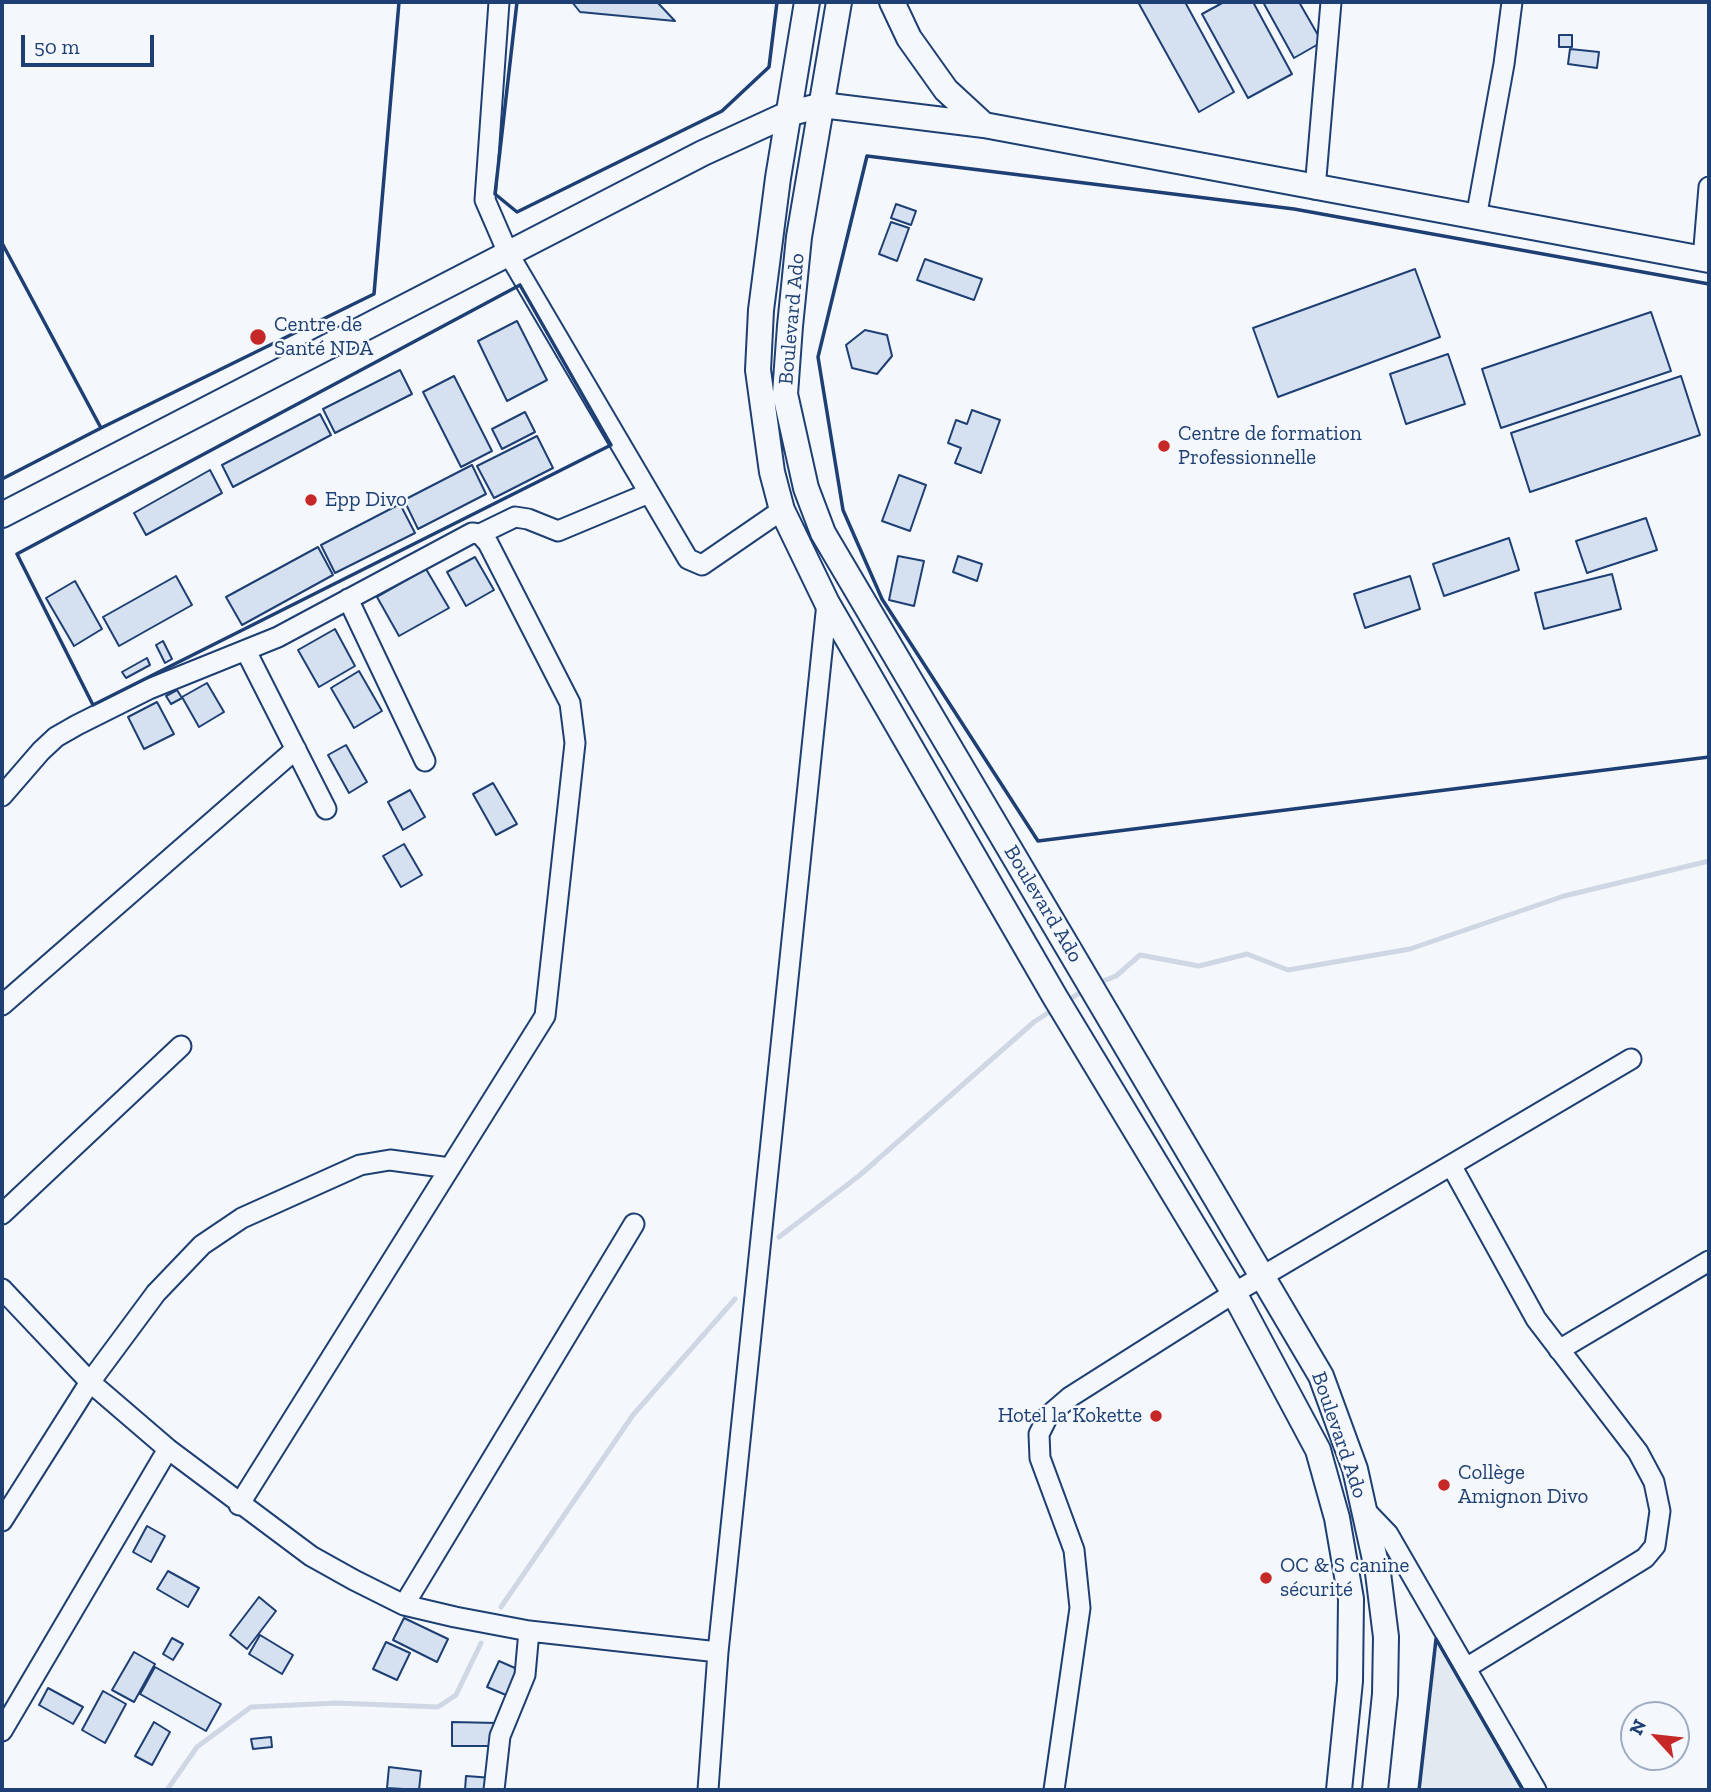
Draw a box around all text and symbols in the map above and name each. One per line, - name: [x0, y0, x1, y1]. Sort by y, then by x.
- scale bar: [24, 21, 158, 65]
- text: 50 m: [34, 34, 80, 59]
- street label: Boulevard Ado: [774, 252, 810, 386]
- place label: Centre de Santé NDA: [274, 312, 373, 362]
- marker: Centre de Santé NDA: [248, 327, 268, 347]
- place label: Centre de formation Professionnelle: [1178, 421, 1362, 471]
- marker: Centre de formation Professionnelle: [1156, 438, 1172, 454]
- place label: Epp Divo: [325, 487, 407, 513]
- marker: Epp Divo: [303, 492, 319, 508]
- street label: Boulevard Ado: [998, 841, 1088, 967]
- street label: Boulevard Ado: [1306, 1369, 1372, 1501]
- place label: Hotel la Kokette: [998, 1403, 1142, 1429]
- marker: Hotel la Kokette: [1148, 1408, 1164, 1424]
- place label: Collège Amignon Divo: [1458, 1460, 1588, 1510]
- marker: Collège Amignon Divo: [1436, 1477, 1452, 1493]
- place label: OC & S canine sécurité: [1280, 1553, 1409, 1603]
- marker: OC & S canine sécurité: [1258, 1570, 1274, 1586]
- north arrow: [1620, 1701, 1690, 1771]
- text: N: [1624, 1715, 1651, 1739]

